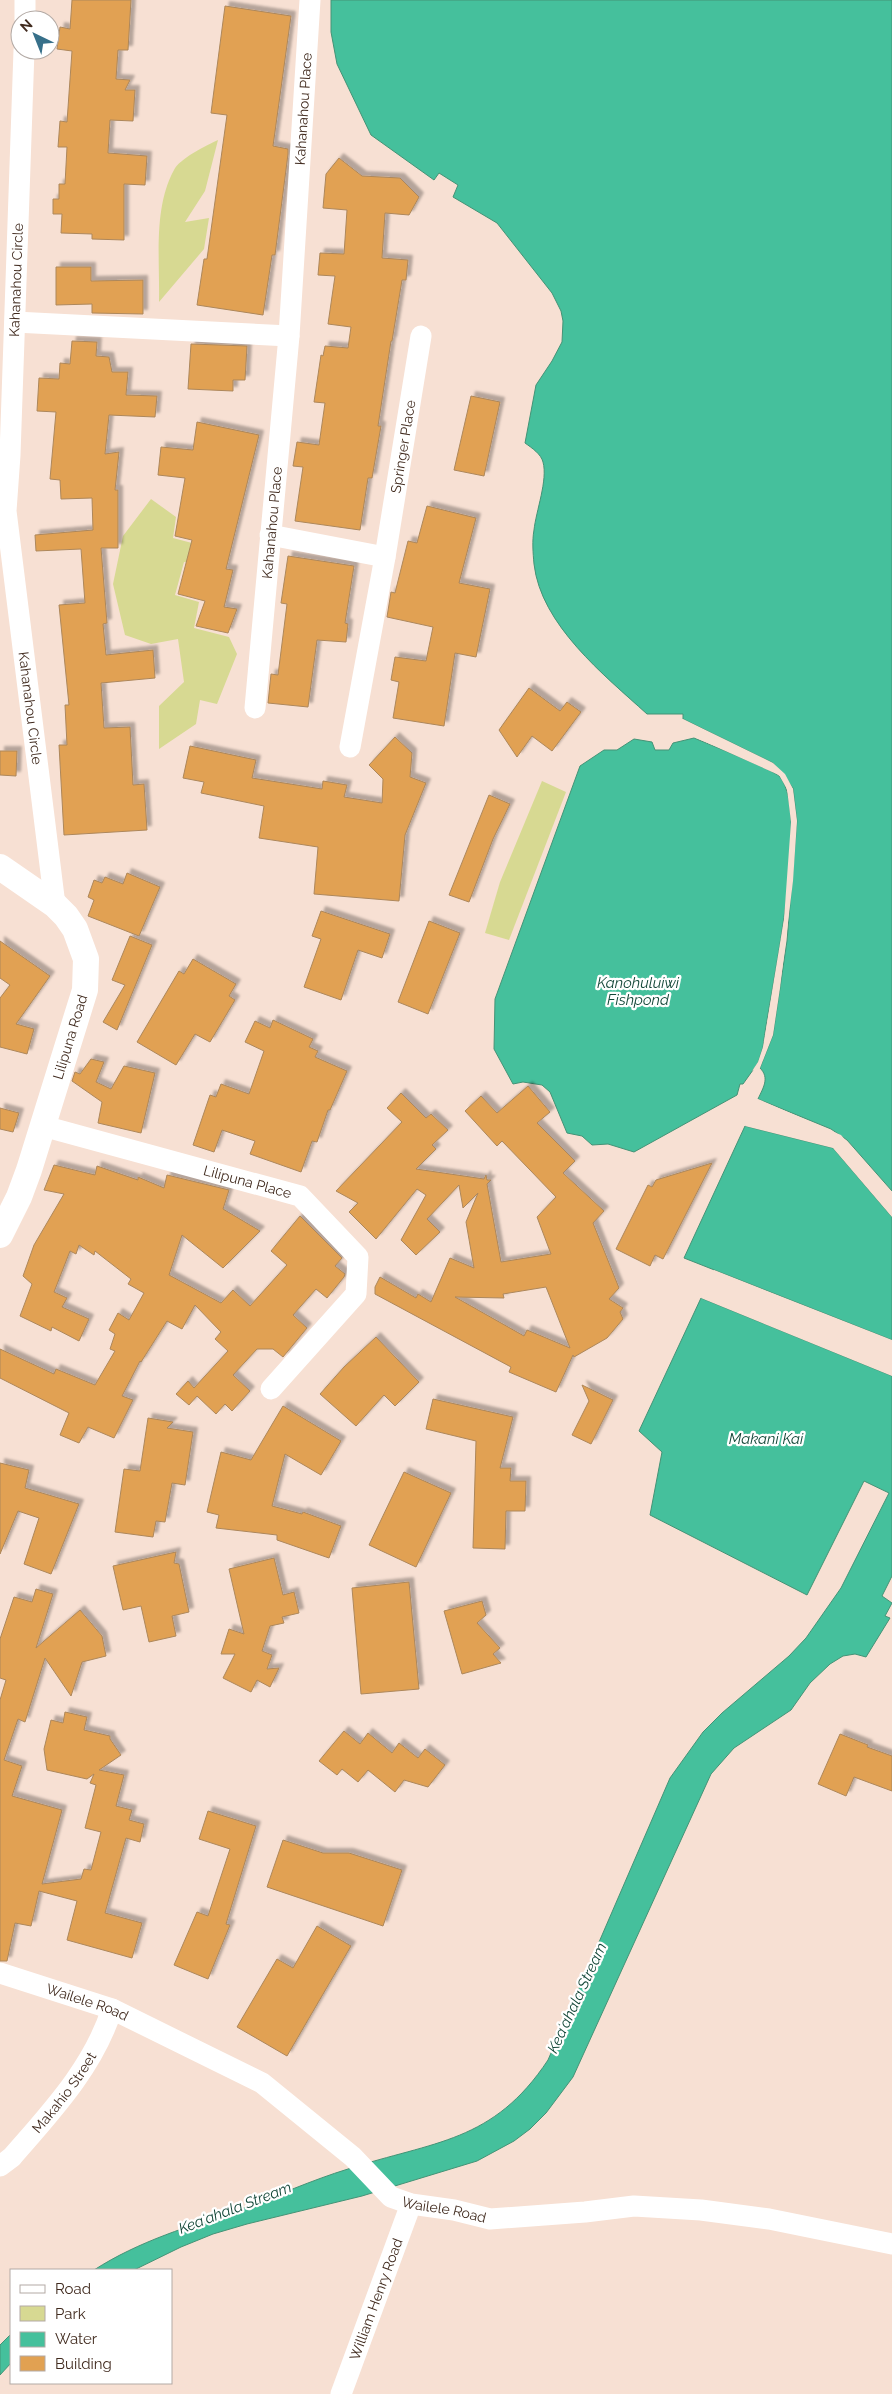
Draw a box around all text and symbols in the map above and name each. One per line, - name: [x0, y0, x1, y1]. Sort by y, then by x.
- north arrow: [10, 10, 60, 60]
- text: N: [17, 16, 35, 35]
- street label: Kahanahou Place: [292, 52, 315, 166]
- street label: Kahanahou Circle: [6, 223, 26, 337]
- street label: Springer Place: [387, 399, 418, 495]
- street label: Kahanahou Place: [259, 466, 285, 580]
- street label: Kahanahou Circle: [16, 651, 45, 766]
- water label: Kanohuluiwi Fishpond: [597, 974, 680, 1009]
- street label: Lilipuna Road: [49, 993, 91, 1081]
- street label: Lilipuna Place: [202, 1162, 293, 1201]
- water label: Makani Kai: [729, 1430, 804, 1448]
- water label: Keaʻahala Stream: [544, 1940, 610, 2056]
- street label: Wailele Road: [44, 1980, 131, 2024]
- street label: Makahio Street: [29, 2049, 99, 2136]
- water label: Keaʻahala Stream: [176, 2178, 294, 2238]
- street label: Wailele Road: [399, 2193, 488, 2226]
- street label: William Henry Road: [346, 2236, 406, 2362]
- legend: [10, 2269, 172, 2384]
- text: Road: [55, 2280, 91, 2298]
- text: Park: [55, 2305, 86, 2323]
- text: Water: [55, 2330, 98, 2348]
- text: Building: [55, 2355, 112, 2373]

